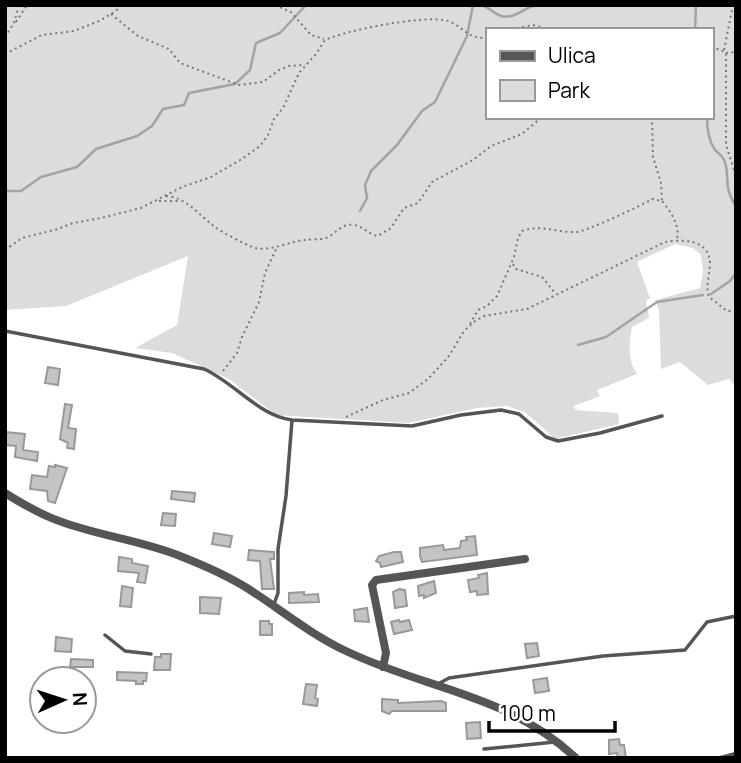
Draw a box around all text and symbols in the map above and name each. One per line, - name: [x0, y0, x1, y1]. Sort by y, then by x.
- legend: [486, 28, 713, 119]
- text: Ulica: [548, 41, 596, 69]
- text: Park: [548, 76, 590, 104]
- north arrow: [28, 665, 98, 735]
- scale bar: [489, 690, 615, 734]
- text: N: [67, 692, 93, 707]
- text: 100 m: [500, 699, 556, 727]

